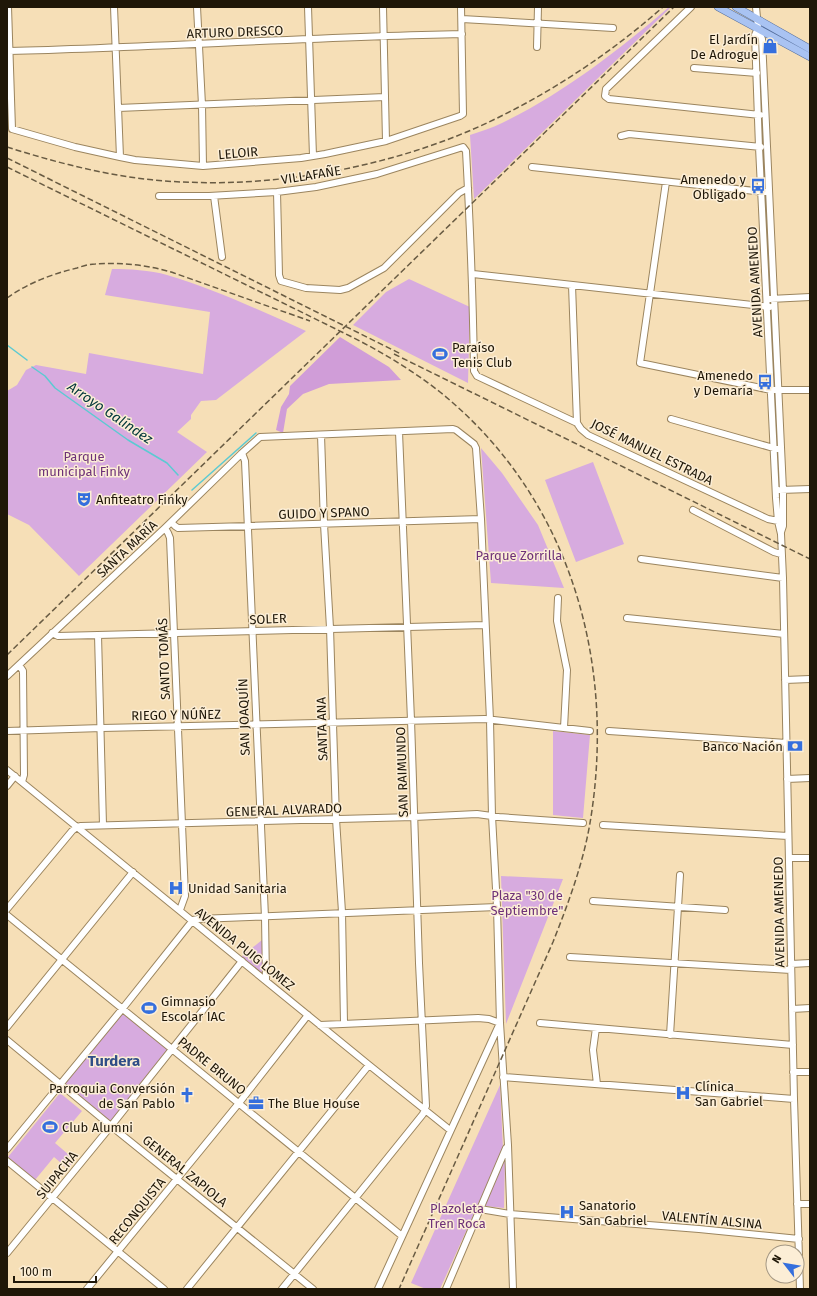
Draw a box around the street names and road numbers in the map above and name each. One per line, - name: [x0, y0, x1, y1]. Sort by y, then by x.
- street label: ARTURO DRESCO: [186, 23, 284, 41]
- street label: LELOIR: [217, 144, 259, 162]
- street label: VILLAFAÑE: [280, 163, 342, 187]
- street label: AVENIDA AMENEDO: [745, 226, 765, 338]
- street label: JOSÉ MANUEL ESTRADA: [589, 416, 716, 488]
- street label: GUIDO Y SPANO: [278, 504, 370, 522]
- street label: SANTA MARÍA: [94, 517, 161, 581]
- street label: SOLER: [249, 611, 287, 627]
- street label: SANTO TOMÁS: [155, 618, 173, 700]
- street label: SAN JOAQUÍN: [235, 678, 253, 756]
- street label: SANTA ANA: [313, 696, 331, 761]
- street label: RIEGO Y NÚÑEZ: [131, 707, 221, 723]
- street label: SAN RAIMUNDO: [393, 726, 411, 818]
- street label: GENERAL ALVARADO: [226, 800, 342, 820]
- street label: AVENIDA AMENEDO: [771, 856, 787, 968]
- street label: AVENIDA PUIG LOMEZ: [192, 904, 298, 994]
- street label: PADRE BRUNO: [175, 1034, 249, 1098]
- street label: GENERAL ZAPIOLA: [140, 1132, 231, 1210]
- street label: SUIPACHA: [33, 1148, 81, 1202]
- street label: RECONQUISTA: [106, 1174, 169, 1247]
- street label: VALENTÍN ALSINA: [661, 1208, 763, 1232]

